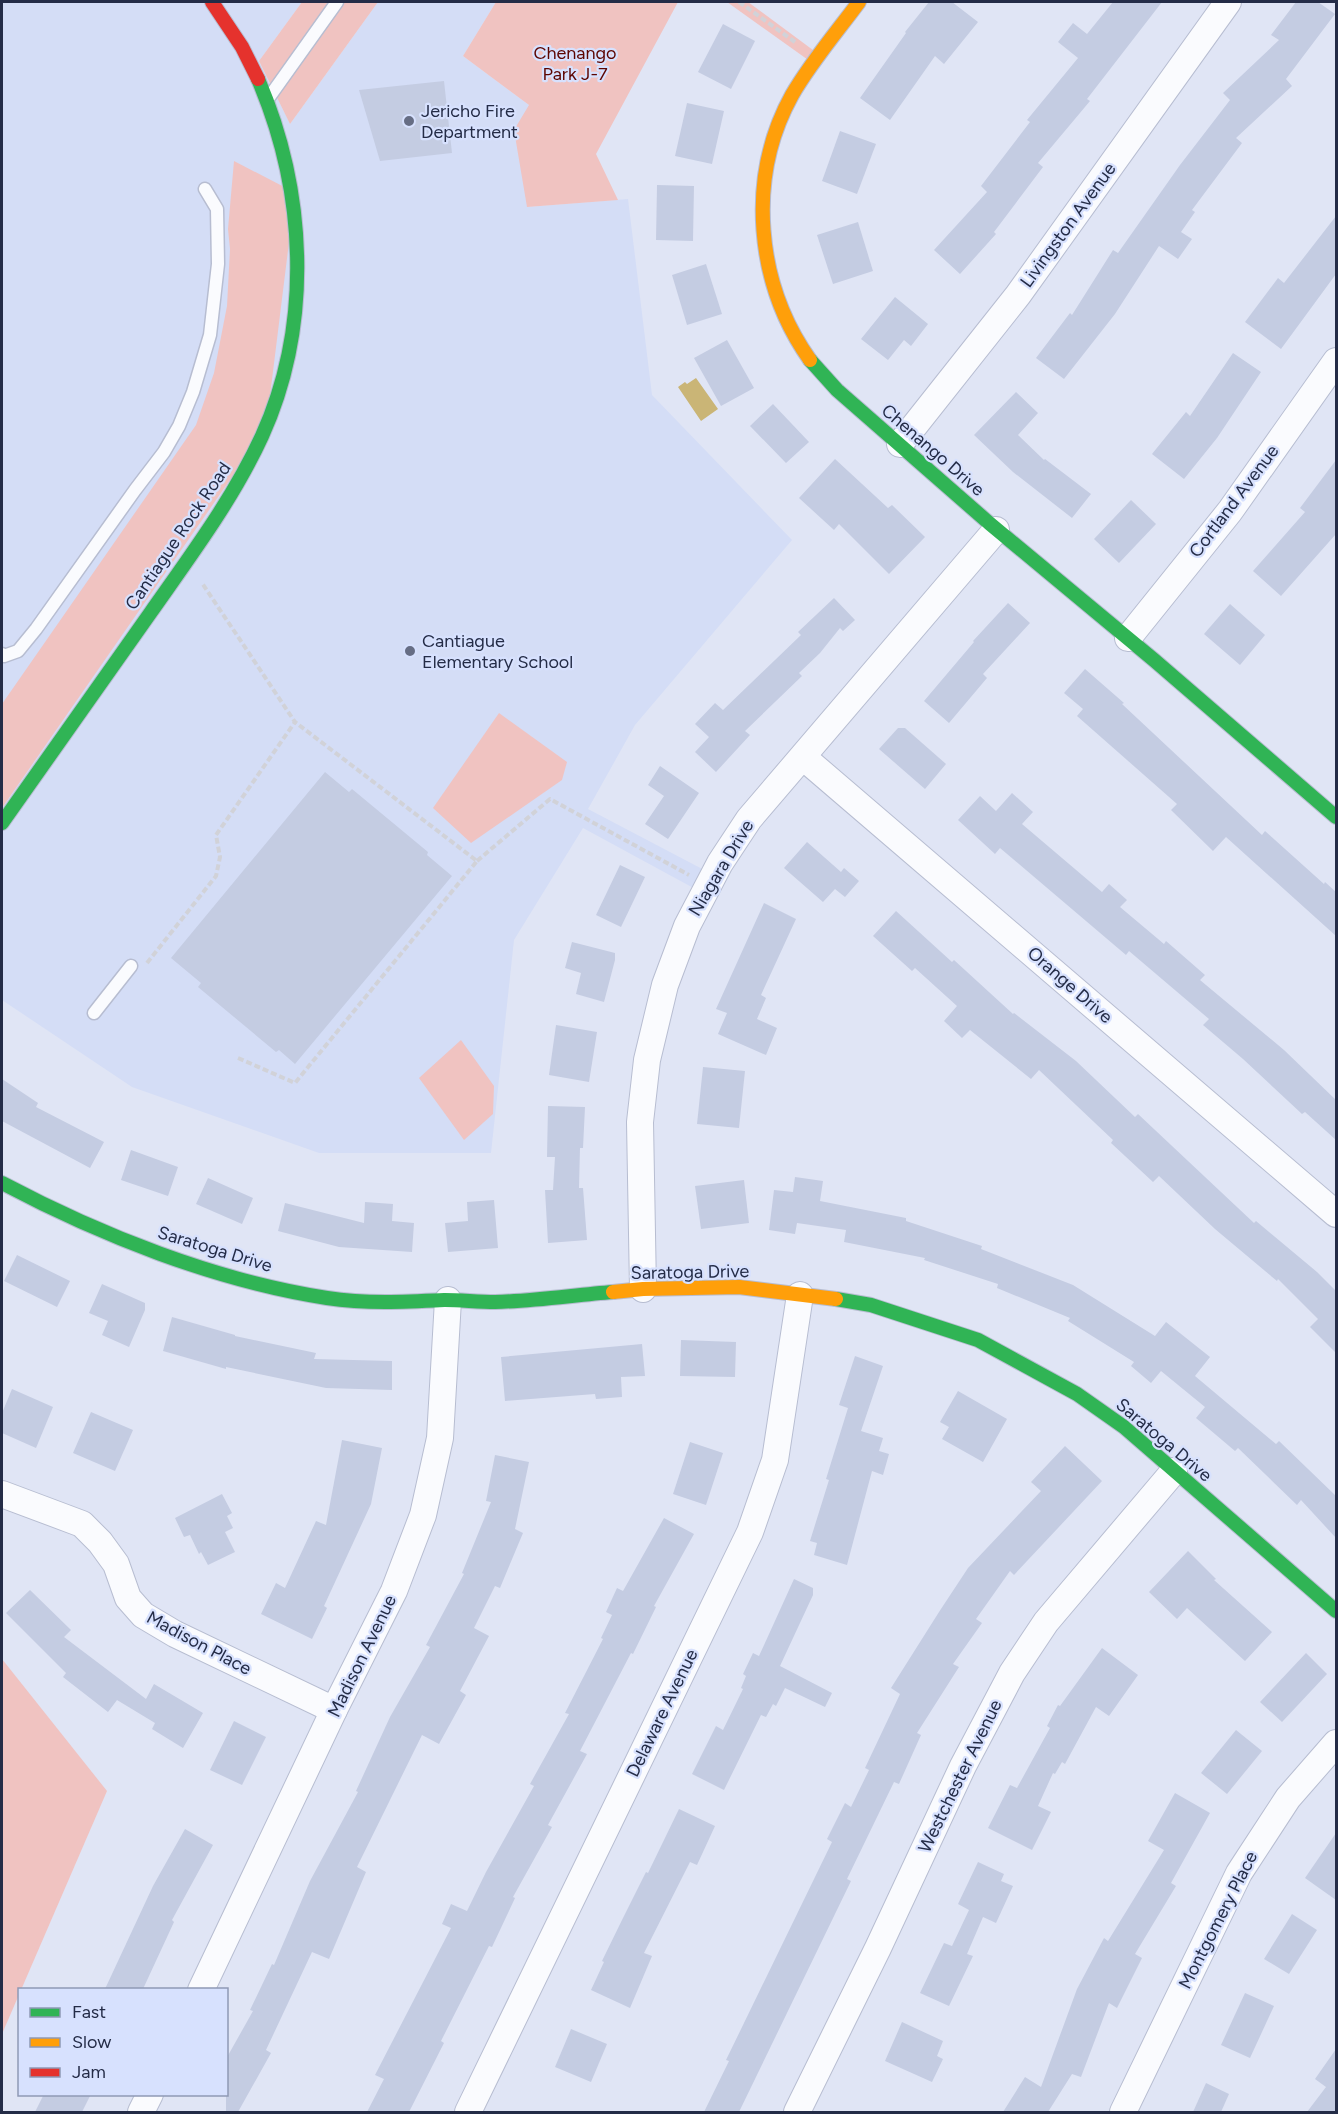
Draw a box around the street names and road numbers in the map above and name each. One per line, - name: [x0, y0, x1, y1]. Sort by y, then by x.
- street label: Livingston Avenue: [1015, 158, 1121, 292]
- street label: Chenango Drive: [877, 399, 989, 501]
- street label: Cortland Avenue: [1184, 440, 1284, 562]
- street label: Cantiague Rock Road: [120, 458, 236, 614]
- street label: Niagara Drive: [684, 816, 758, 920]
- street label: Orange Drive: [1023, 942, 1117, 1028]
- street label: Saratoga Drive: [155, 1221, 275, 1277]
- street label: Saratoga Drive: [631, 1260, 750, 1284]
- street label: Saratoga Drive: [1112, 1393, 1217, 1487]
- street label: Madison Avenue: [323, 1591, 401, 1721]
- street label: Madison Place: [143, 1606, 255, 1680]
- street label: Delaware Avenue: [622, 1645, 703, 1781]
- street label: Westchester Avenue: [913, 1696, 1007, 1856]
- street label: Montgomery Place: [1174, 1847, 1262, 1993]

